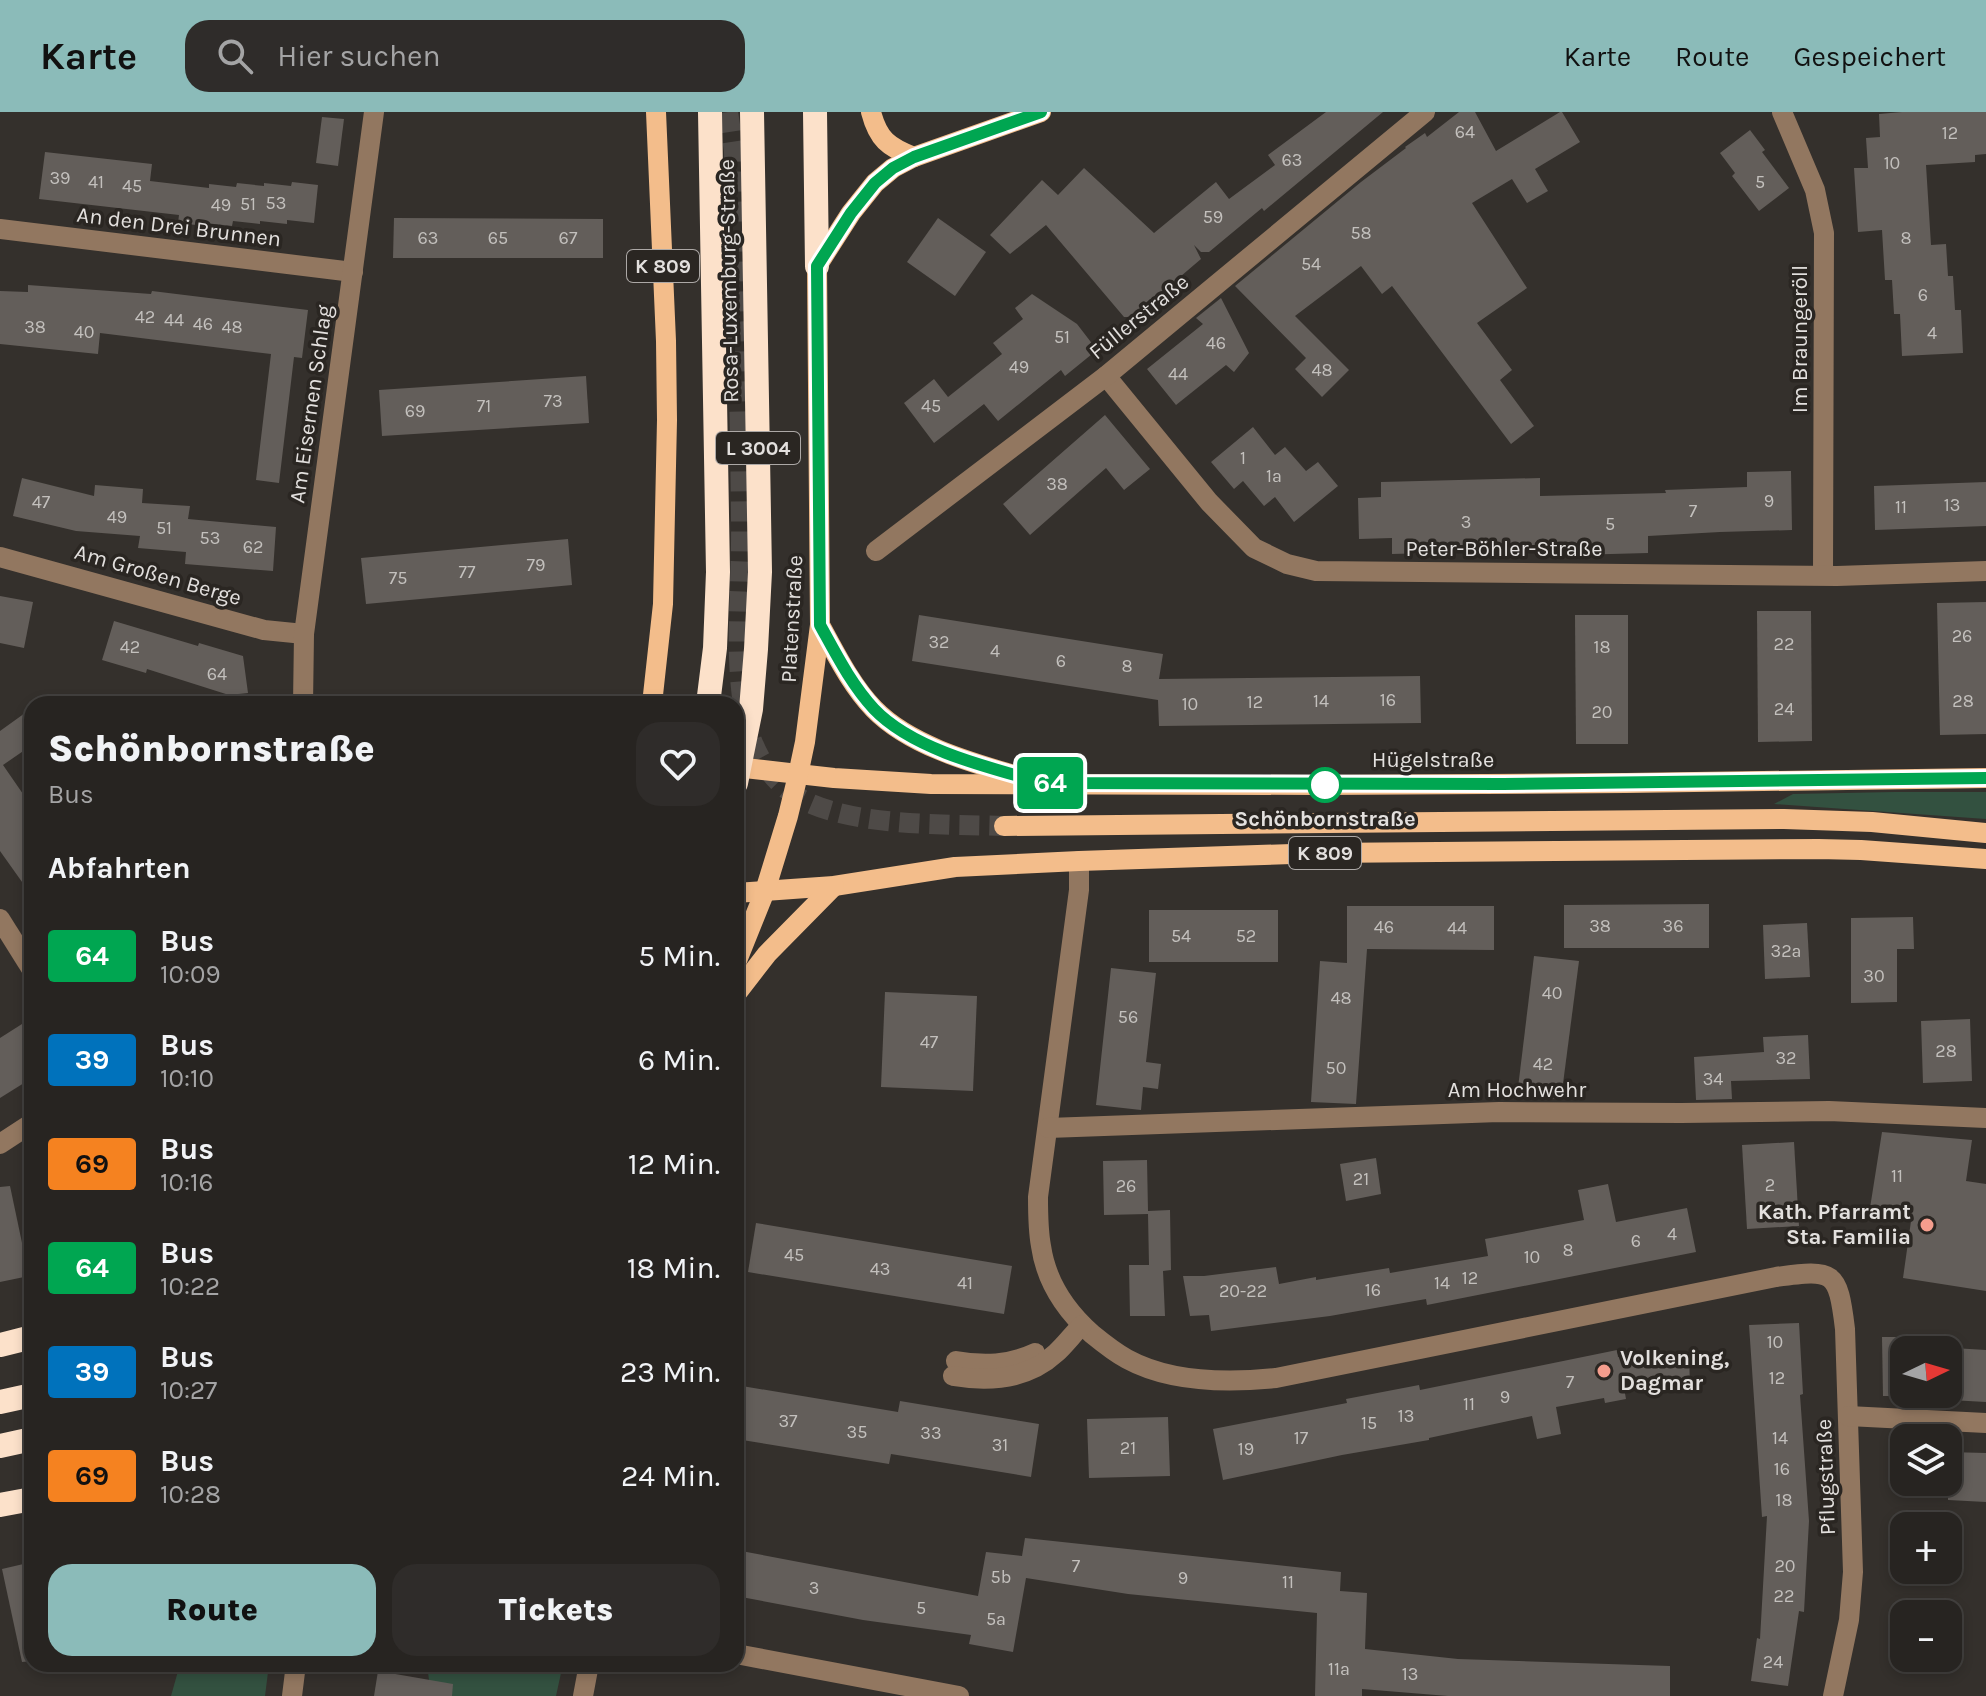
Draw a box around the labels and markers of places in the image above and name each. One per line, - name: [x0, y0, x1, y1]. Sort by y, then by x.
- marker: Schönbornstraße: [1308, 768, 1342, 802]
- place label: Schönbornstraße: [1234, 806, 1416, 832]
- place label: Kath. Pfarramt Sta. Familia: [1758, 1199, 1911, 1250]
- marker: Kath. Pfarramt Sta. Familia: [1918, 1216, 1936, 1234]
- place label: Volkening, Dagmar: [1620, 1345, 1729, 1396]
- marker: Volkening, Dagmar: [1595, 1362, 1613, 1380]

